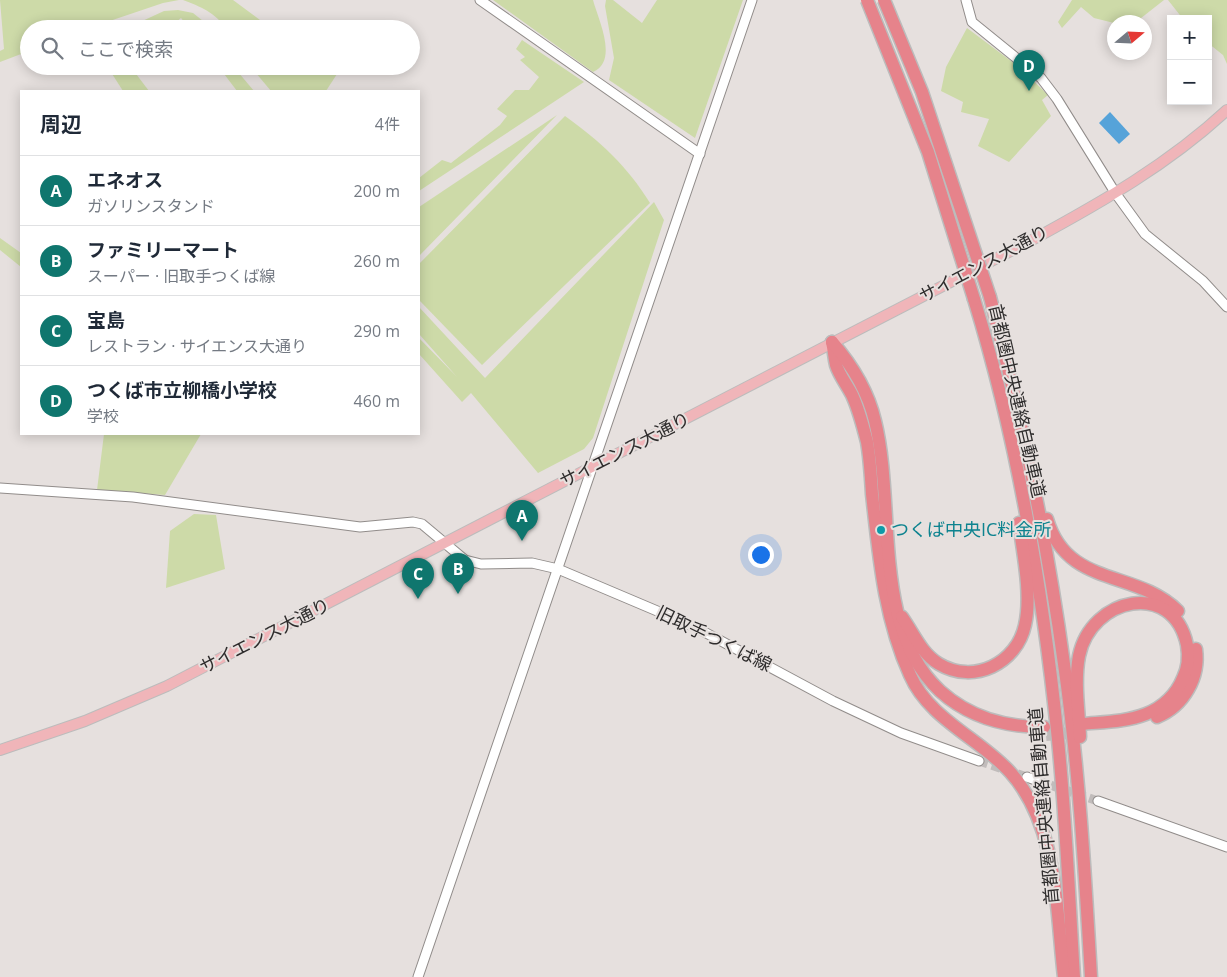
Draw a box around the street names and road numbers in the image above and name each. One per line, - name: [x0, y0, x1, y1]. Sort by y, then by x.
- street label: サイエンス大通り: [915, 219, 1053, 307]
- street label: 首都圏中央連絡自動車道: [984, 302, 1052, 500]
- street label: サイエンス大通り: [555, 406, 694, 492]
- street label: サイエンス大通り: [195, 592, 334, 678]
- street label: 旧取手つくば線: [653, 600, 776, 677]
- street label: 首都圏中央連絡自動車道: [1022, 706, 1064, 906]

